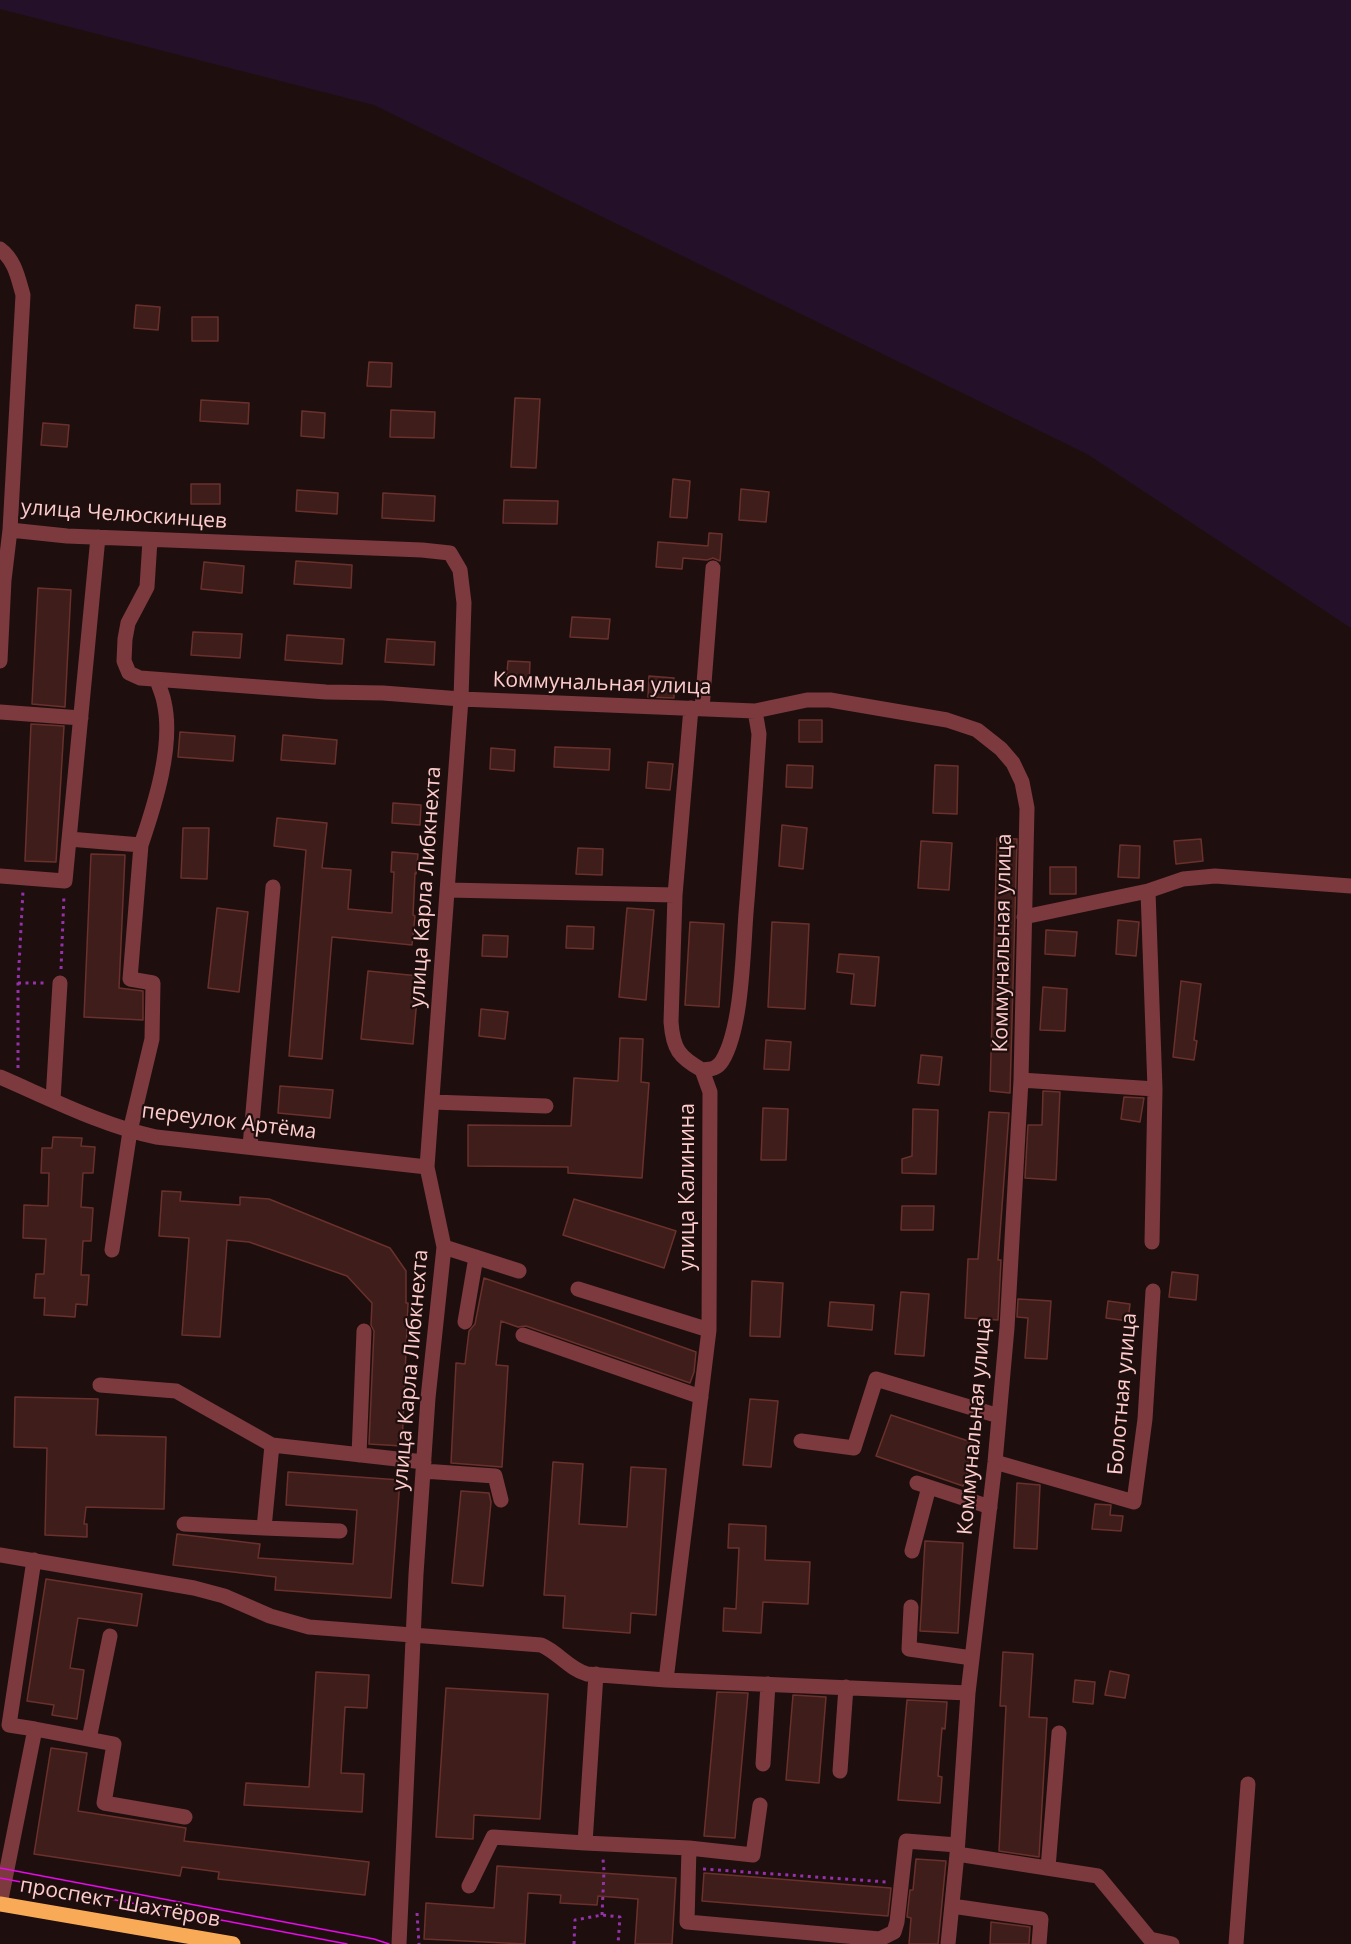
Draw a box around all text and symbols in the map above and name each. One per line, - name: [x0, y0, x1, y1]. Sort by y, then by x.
- street label: улица Челюскинцев: [20, 495, 228, 535]
- street label: Коммунальная улица: [492, 668, 712, 700]
- street label: улица Карла Либкнехта: [405, 766, 447, 1008]
- street label: Коммунальная улица: [988, 833, 1018, 1053]
- street label: переулок Артёма: [140, 1099, 318, 1145]
- street label: улица Калинина: [675, 1103, 701, 1271]
- street label: улица Карла Либкнехта: [388, 1249, 434, 1491]
- street label: Болотная улица: [1103, 1312, 1143, 1476]
- street label: Коммунальная улица: [953, 1316, 997, 1536]
- street label: проспект Шахтёров: [18, 1873, 222, 1933]

